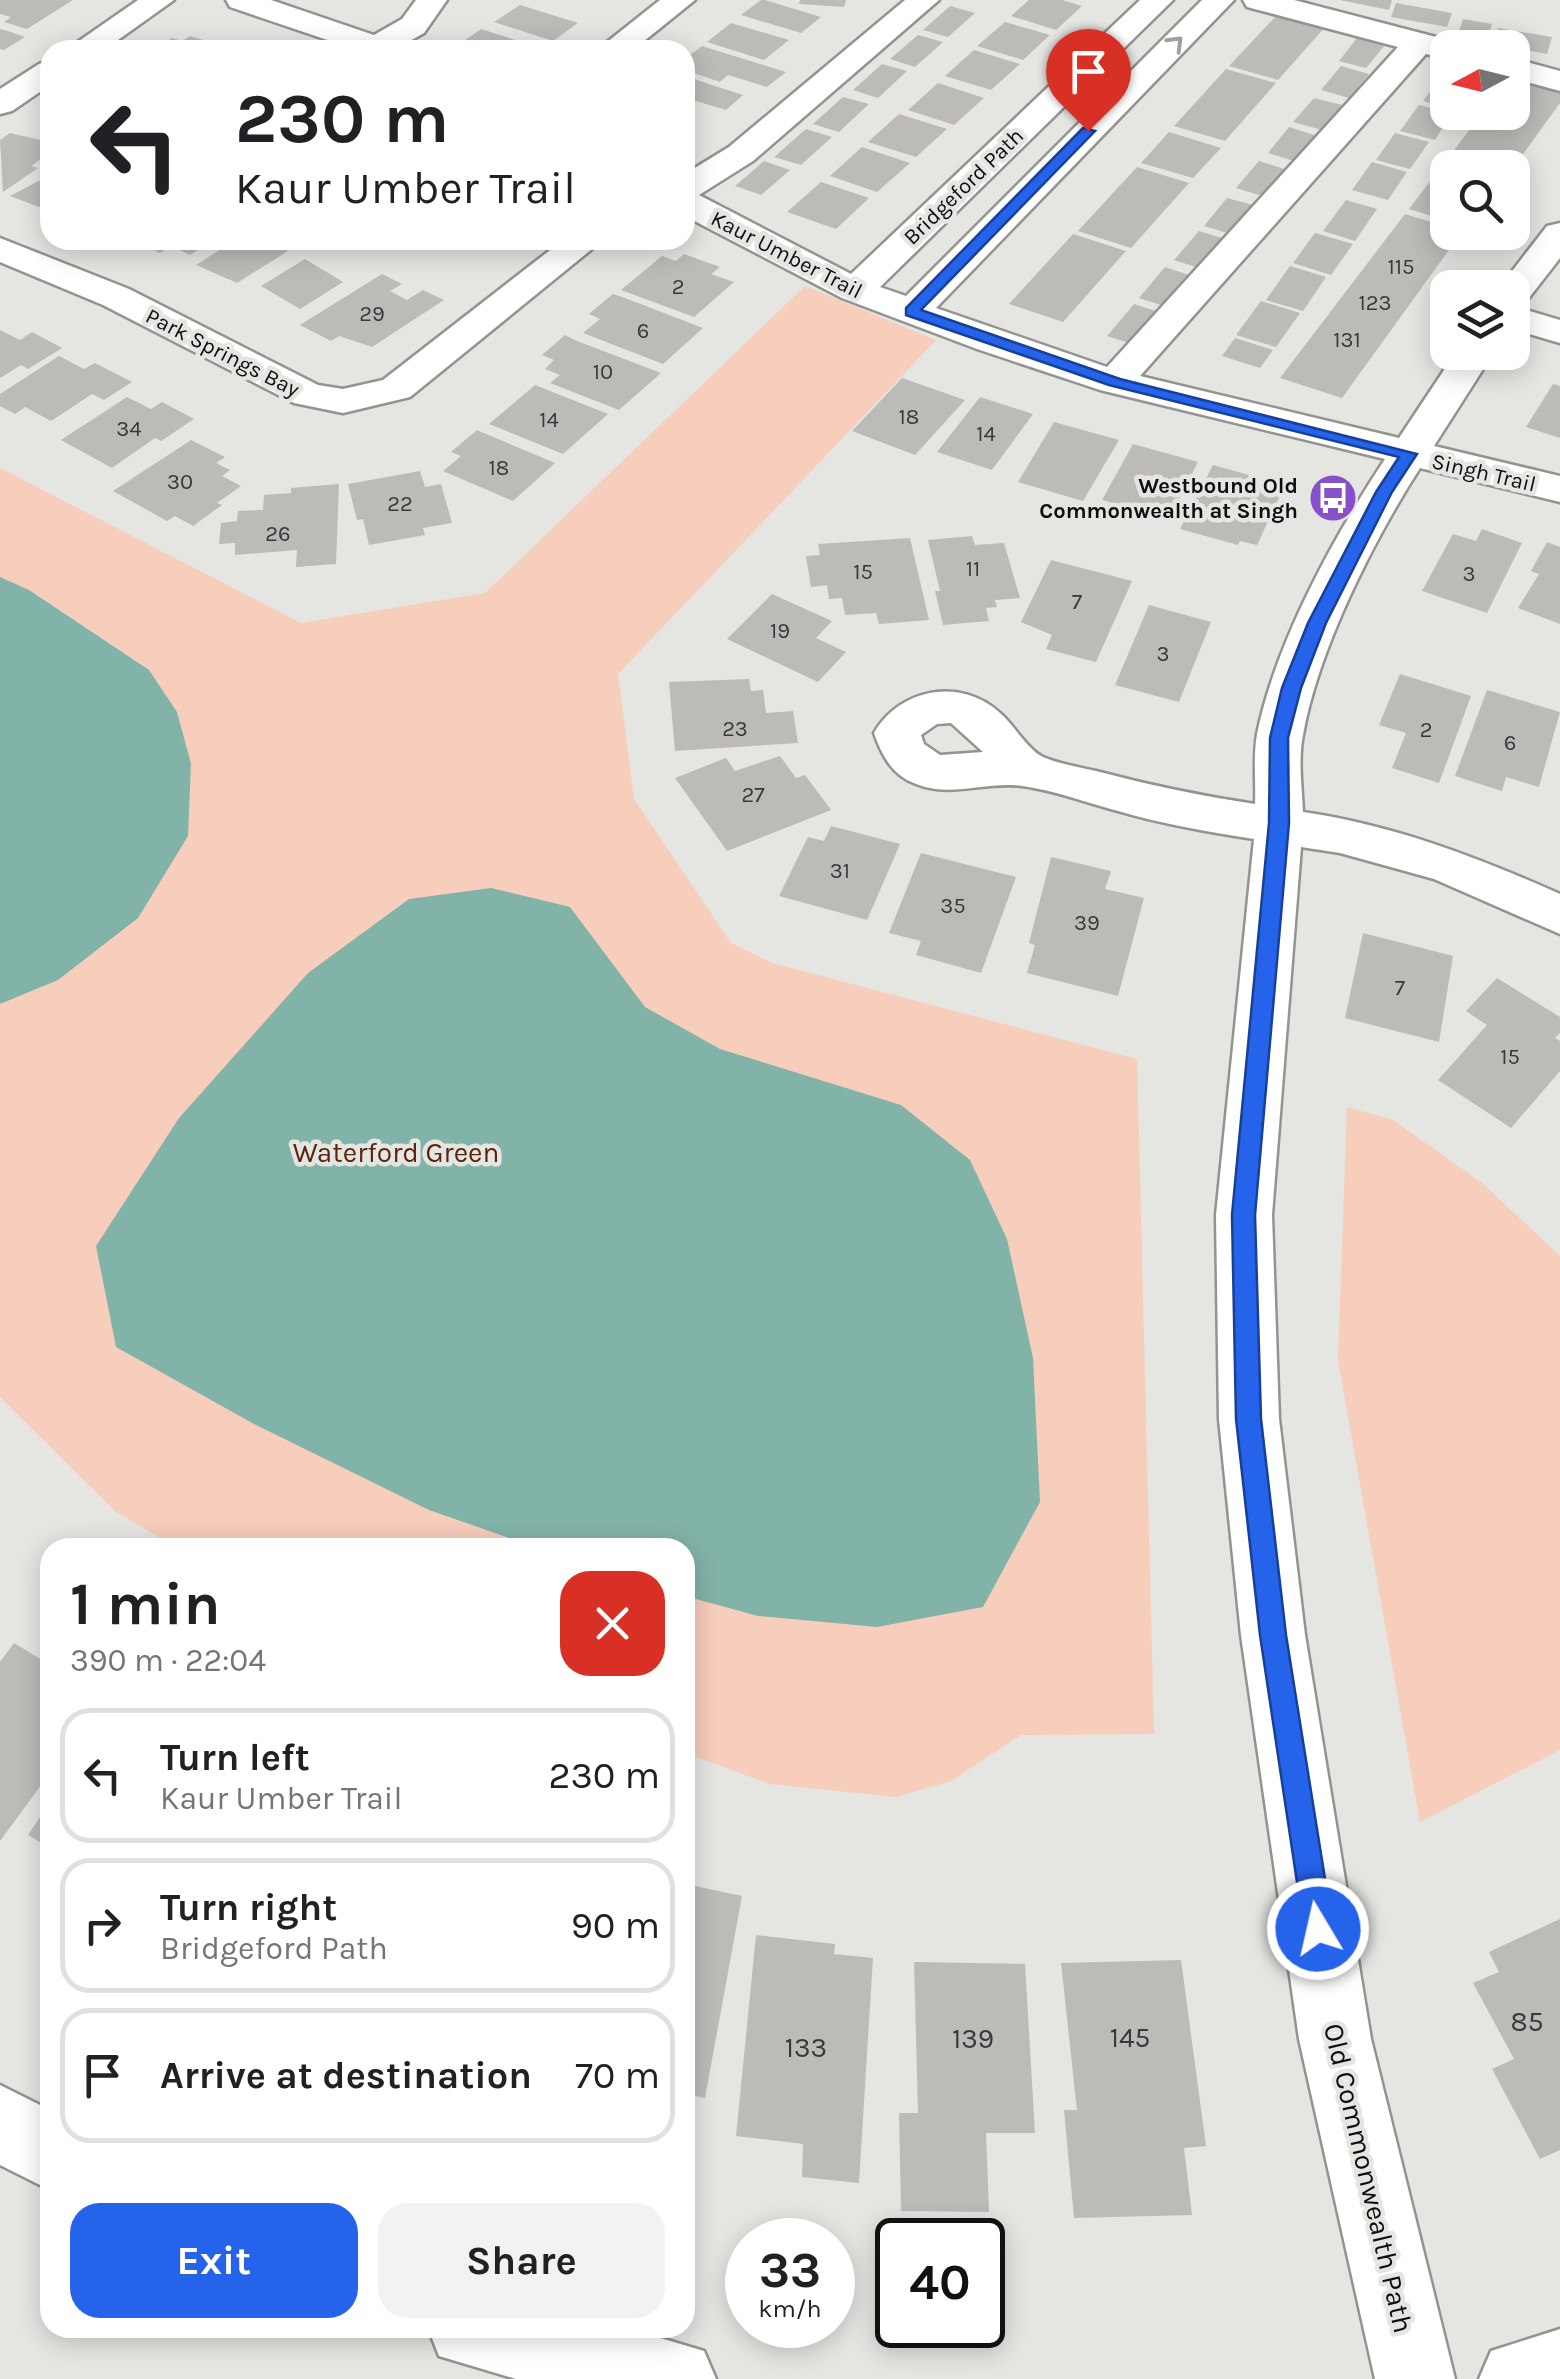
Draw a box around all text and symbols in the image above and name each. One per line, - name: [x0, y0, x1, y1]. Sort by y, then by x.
- pin: [1046, 29, 1131, 132]
- north arrow: [1430, 30, 1530, 130]
- map controls: [1430, 30, 1530, 370]
- one-way arrow: [1164, 36, 1182, 54]
- icon: arrive: [1061, 44, 1116, 99]
- text: 230 m: [235, 78, 449, 160]
- icon: left: [70, 80, 200, 210]
- street label: Bridgeford Path: [898, 123, 1029, 250]
- button: search: [1430, 150, 1530, 250]
- text: Kaur Umber Trail: [235, 162, 576, 214]
- street label: Kaur Umber Trail: [706, 205, 867, 304]
- house number: 115: [1388, 254, 1414, 280]
- button: layers: [1430, 270, 1530, 370]
- house number: 2: [672, 274, 684, 300]
- house number: 123: [1358, 290, 1392, 316]
- house number: 29: [359, 301, 385, 327]
- street label: Park Springs Bay: [141, 303, 304, 403]
- house number: 6: [637, 318, 649, 344]
- house number: 131: [1333, 327, 1361, 353]
- house number: 10: [593, 359, 613, 385]
- house number: 18: [899, 404, 919, 430]
- house number: 14: [539, 407, 559, 433]
- house number: 34: [116, 416, 142, 442]
- house number: 14: [976, 421, 996, 447]
- street label: Singh Trail: [1429, 448, 1538, 498]
- house number: 18: [489, 455, 509, 481]
- house number: 30: [167, 469, 193, 495]
- bus stop icon: Westbound Old Commonwealth at Singh: [1307, 472, 1359, 524]
- place label: Westbound Old Commonwealth at Singh: [1039, 473, 1298, 524]
- house number: 22: [387, 491, 413, 517]
- house number: 26: [265, 521, 291, 547]
- house number: 11: [966, 556, 980, 582]
- house number: 15: [853, 559, 873, 585]
- house number: 3: [1463, 561, 1476, 587]
- house number: 7: [1072, 589, 1082, 615]
- house number: 19: [770, 618, 790, 644]
- house number: 3: [1157, 641, 1170, 667]
- house number: 23: [722, 716, 748, 742]
- house number: 2: [1420, 717, 1432, 743]
- house number: 6: [1504, 730, 1516, 756]
- house number: 27: [741, 782, 765, 808]
- house number: 31: [830, 858, 850, 884]
- house number: 35: [940, 893, 966, 919]
- house number: 39: [1074, 910, 1100, 936]
- house number: 7: [1395, 975, 1405, 1001]
- house number: 15: [1500, 1044, 1520, 1070]
- park label: Waterford Green: [293, 1136, 499, 1169]
- text: 1 min: [70, 1569, 221, 1639]
- button: close: [560, 1571, 665, 1676]
- text: 390 m · 22:04: [70, 1642, 266, 1679]
- text: Turn left: [160, 1735, 310, 1780]
- icon: left: [75, 1748, 130, 1803]
- text: 230 m: [548, 1753, 660, 1798]
- text: Kaur Umber Trail: [160, 1780, 402, 1817]
- position arrow: [1266, 1877, 1370, 1981]
- text: Turn right: [160, 1885, 337, 1930]
- icon: right: [75, 1898, 130, 1953]
- text: 90 m: [571, 1903, 660, 1948]
- text: Bridgeford Path: [160, 1930, 388, 1967]
- house number: 85: [1510, 2005, 1544, 2038]
- street label: Old Commonwealth Path: [1317, 2020, 1420, 2336]
- house number: 145: [1110, 2021, 1150, 2054]
- house number: 139: [952, 2022, 994, 2055]
- house number: 133: [785, 2031, 827, 2064]
- icon: arrive: [75, 2048, 130, 2103]
- text: Arrive at destination: [160, 2053, 532, 2098]
- text: 70 m: [575, 2053, 660, 2098]
- button: Exit: [70, 2203, 358, 2318]
- button: Share: [378, 2203, 665, 2318]
- speed limit sign: 40: [875, 2218, 1005, 2348]
- text: 33: [759, 2241, 821, 2300]
- text: km/h: [758, 2294, 822, 2323]

